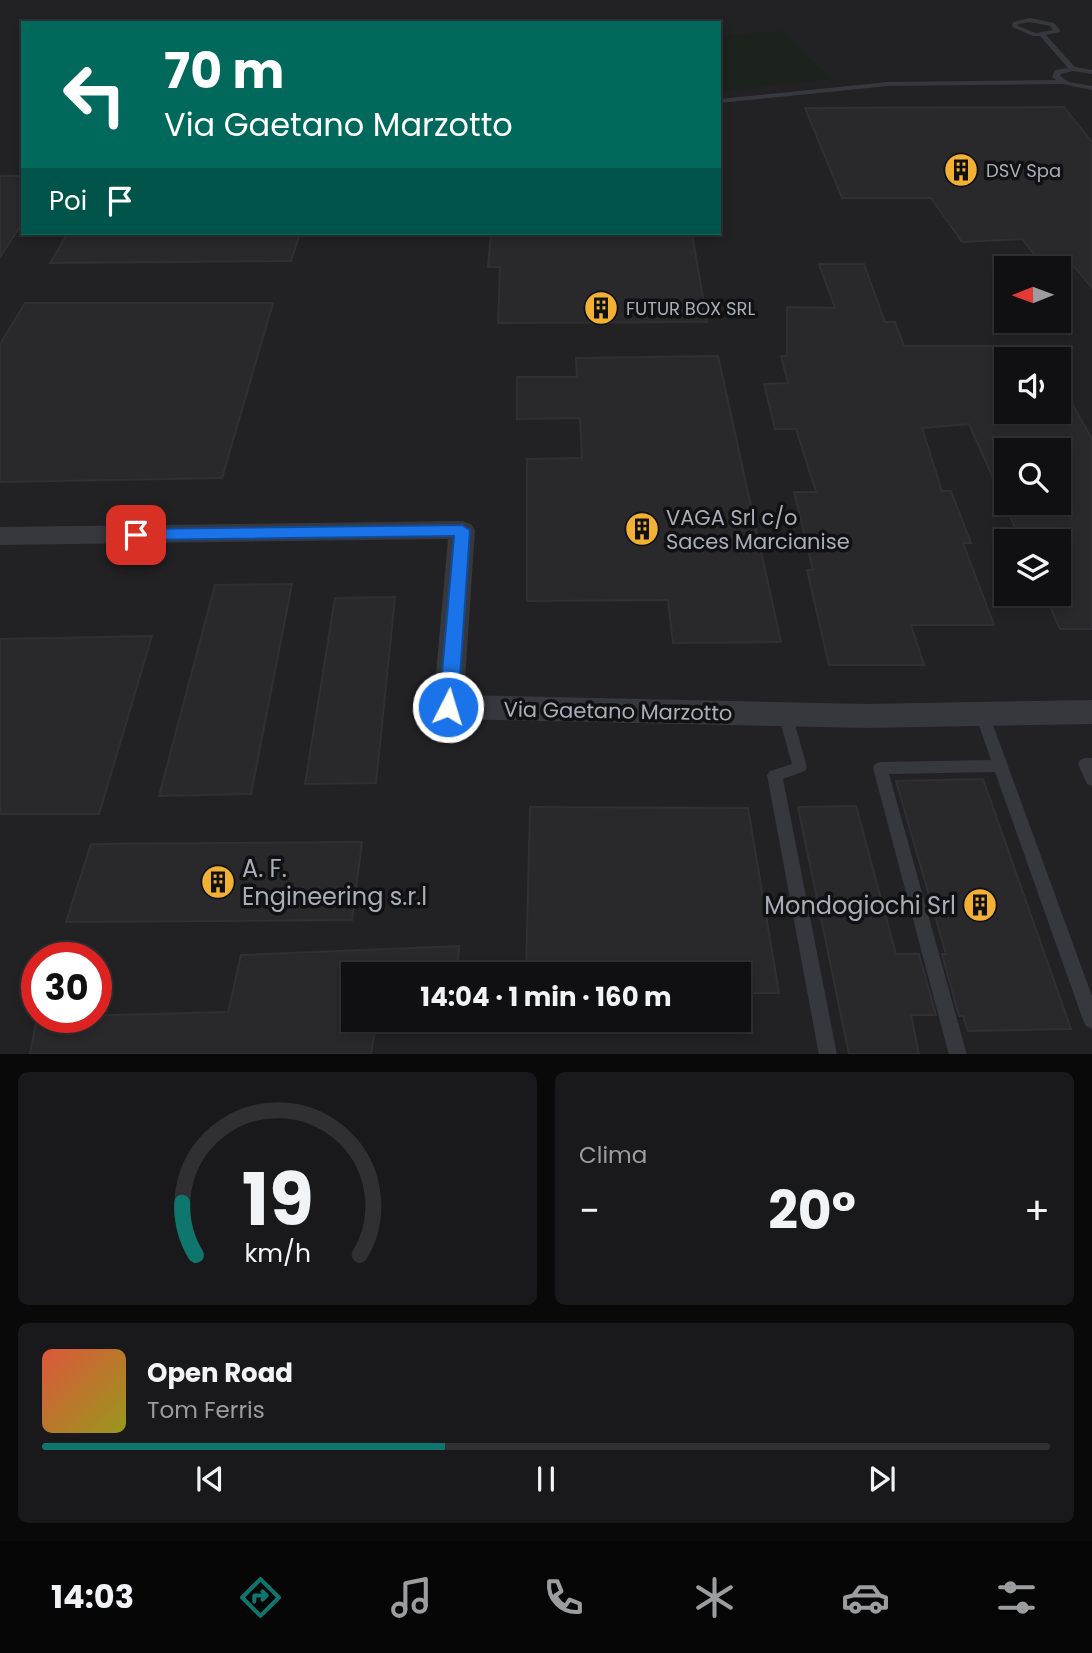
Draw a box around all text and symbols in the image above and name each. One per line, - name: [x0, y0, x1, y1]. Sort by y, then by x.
- text: 70 m: [164, 37, 284, 105]
- icon: left: [49, 49, 140, 140]
- text: Via Gaetano Marzotto: [164, 102, 513, 147]
- building icon: DSV Spa: [942, 151, 980, 189]
- place label: DSV Spa: [986, 158, 1061, 183]
- icon: arrive: [101, 182, 139, 220]
- text: Poi: [49, 183, 87, 219]
- north arrow: [994, 256, 1071, 332]
- map controls: [994, 256, 1071, 606]
- building icon: FUTUR BOX SRL: [582, 289, 620, 327]
- place label: FUTUR BOX SRL: [626, 296, 756, 321]
- button: sound: [994, 347, 1071, 424]
- button: search: [994, 438, 1071, 515]
- place label: VAGA Srl c/o Saces Marcianise: [666, 503, 850, 556]
- pin: [106, 505, 166, 565]
- building icon: VAGA Srl c/o Saces Marcianise: [623, 510, 661, 548]
- icon: arrive: [117, 516, 155, 554]
- button: layers: [994, 529, 1071, 606]
- position arrow: [411, 670, 485, 744]
- street label: Via Gaetano Marzotto: [503, 695, 733, 727]
- place label: A. F. Engineering s.r.l: [242, 852, 427, 913]
- building icon: A. F. Engineering s.r.l: [199, 863, 237, 901]
- building icon: Mondogiochi Srl: [961, 886, 999, 924]
- place label: Mondogiochi Srl: [764, 889, 956, 922]
- speed limit sign: 30: [21, 942, 112, 1033]
- text: 14:04 · 1 min · 160 m: [420, 979, 672, 1015]
- text: Clima: [579, 1139, 647, 1171]
- text: 19: [241, 1149, 314, 1250]
- text: 20°: [768, 1174, 856, 1247]
- text: −: [579, 1184, 600, 1237]
- text: +: [1024, 1184, 1050, 1237]
- text: km/h: [244, 1235, 311, 1270]
- text: Open Road: [147, 1355, 293, 1391]
- text: Tom Ferris: [147, 1394, 265, 1426]
- icon: previous: [191, 1460, 229, 1498]
- icon: pause: [527, 1460, 565, 1498]
- icon: next: [863, 1460, 901, 1498]
- icon: directions: [236, 1573, 285, 1622]
- icon: music: [387, 1573, 436, 1622]
- icon: phone: [539, 1573, 588, 1622]
- icon: climate: [690, 1573, 739, 1622]
- icon: car: [841, 1573, 890, 1622]
- icon: filters: [992, 1573, 1041, 1622]
- text: 14:03: [51, 1574, 134, 1619]

